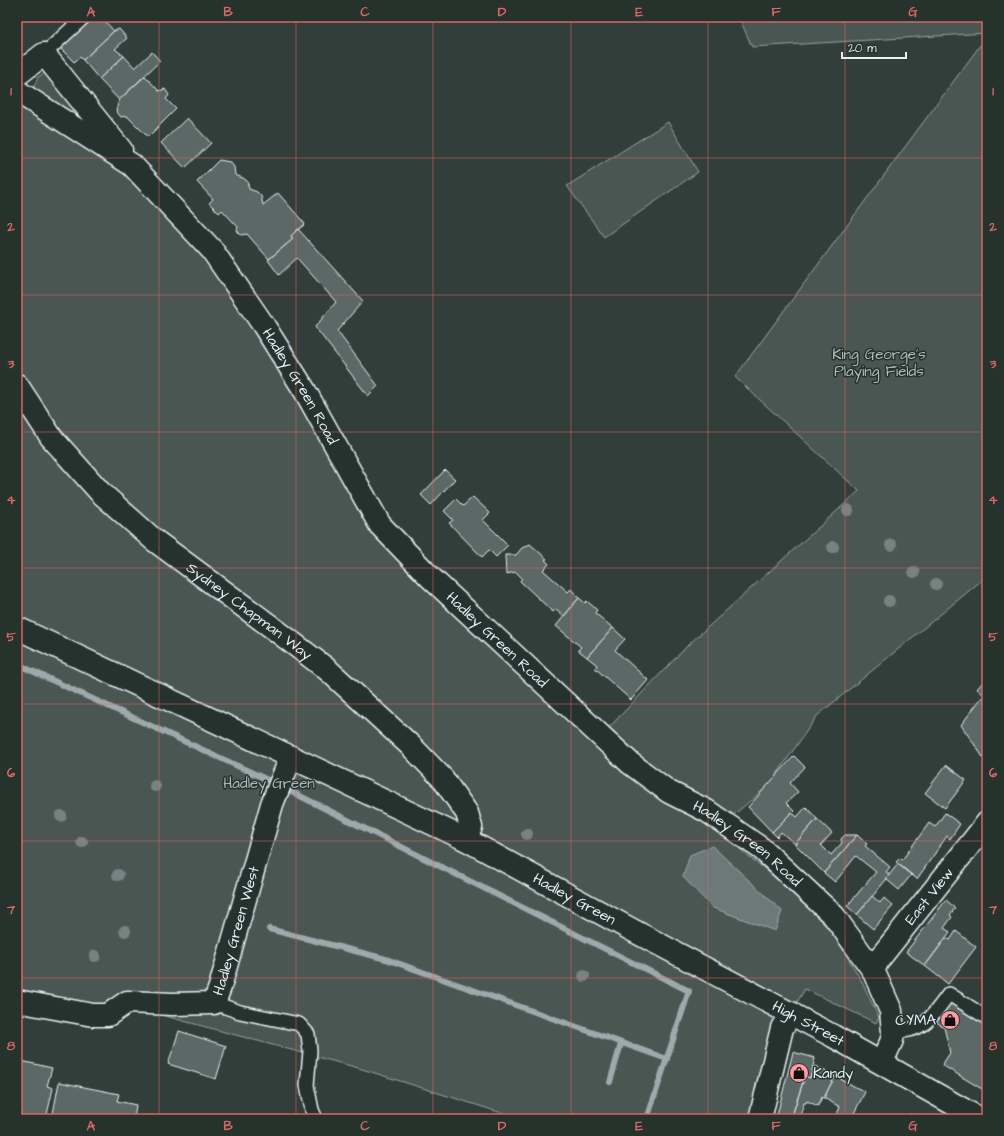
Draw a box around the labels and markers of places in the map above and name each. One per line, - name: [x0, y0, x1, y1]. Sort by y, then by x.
- shop icon: CYMA: [939, 1009, 961, 1031]
- place label: CYMA: [895, 1010, 936, 1031]
- shop icon: Kandy: [788, 1062, 810, 1084]
- place label: Kandy: [813, 1063, 853, 1085]

